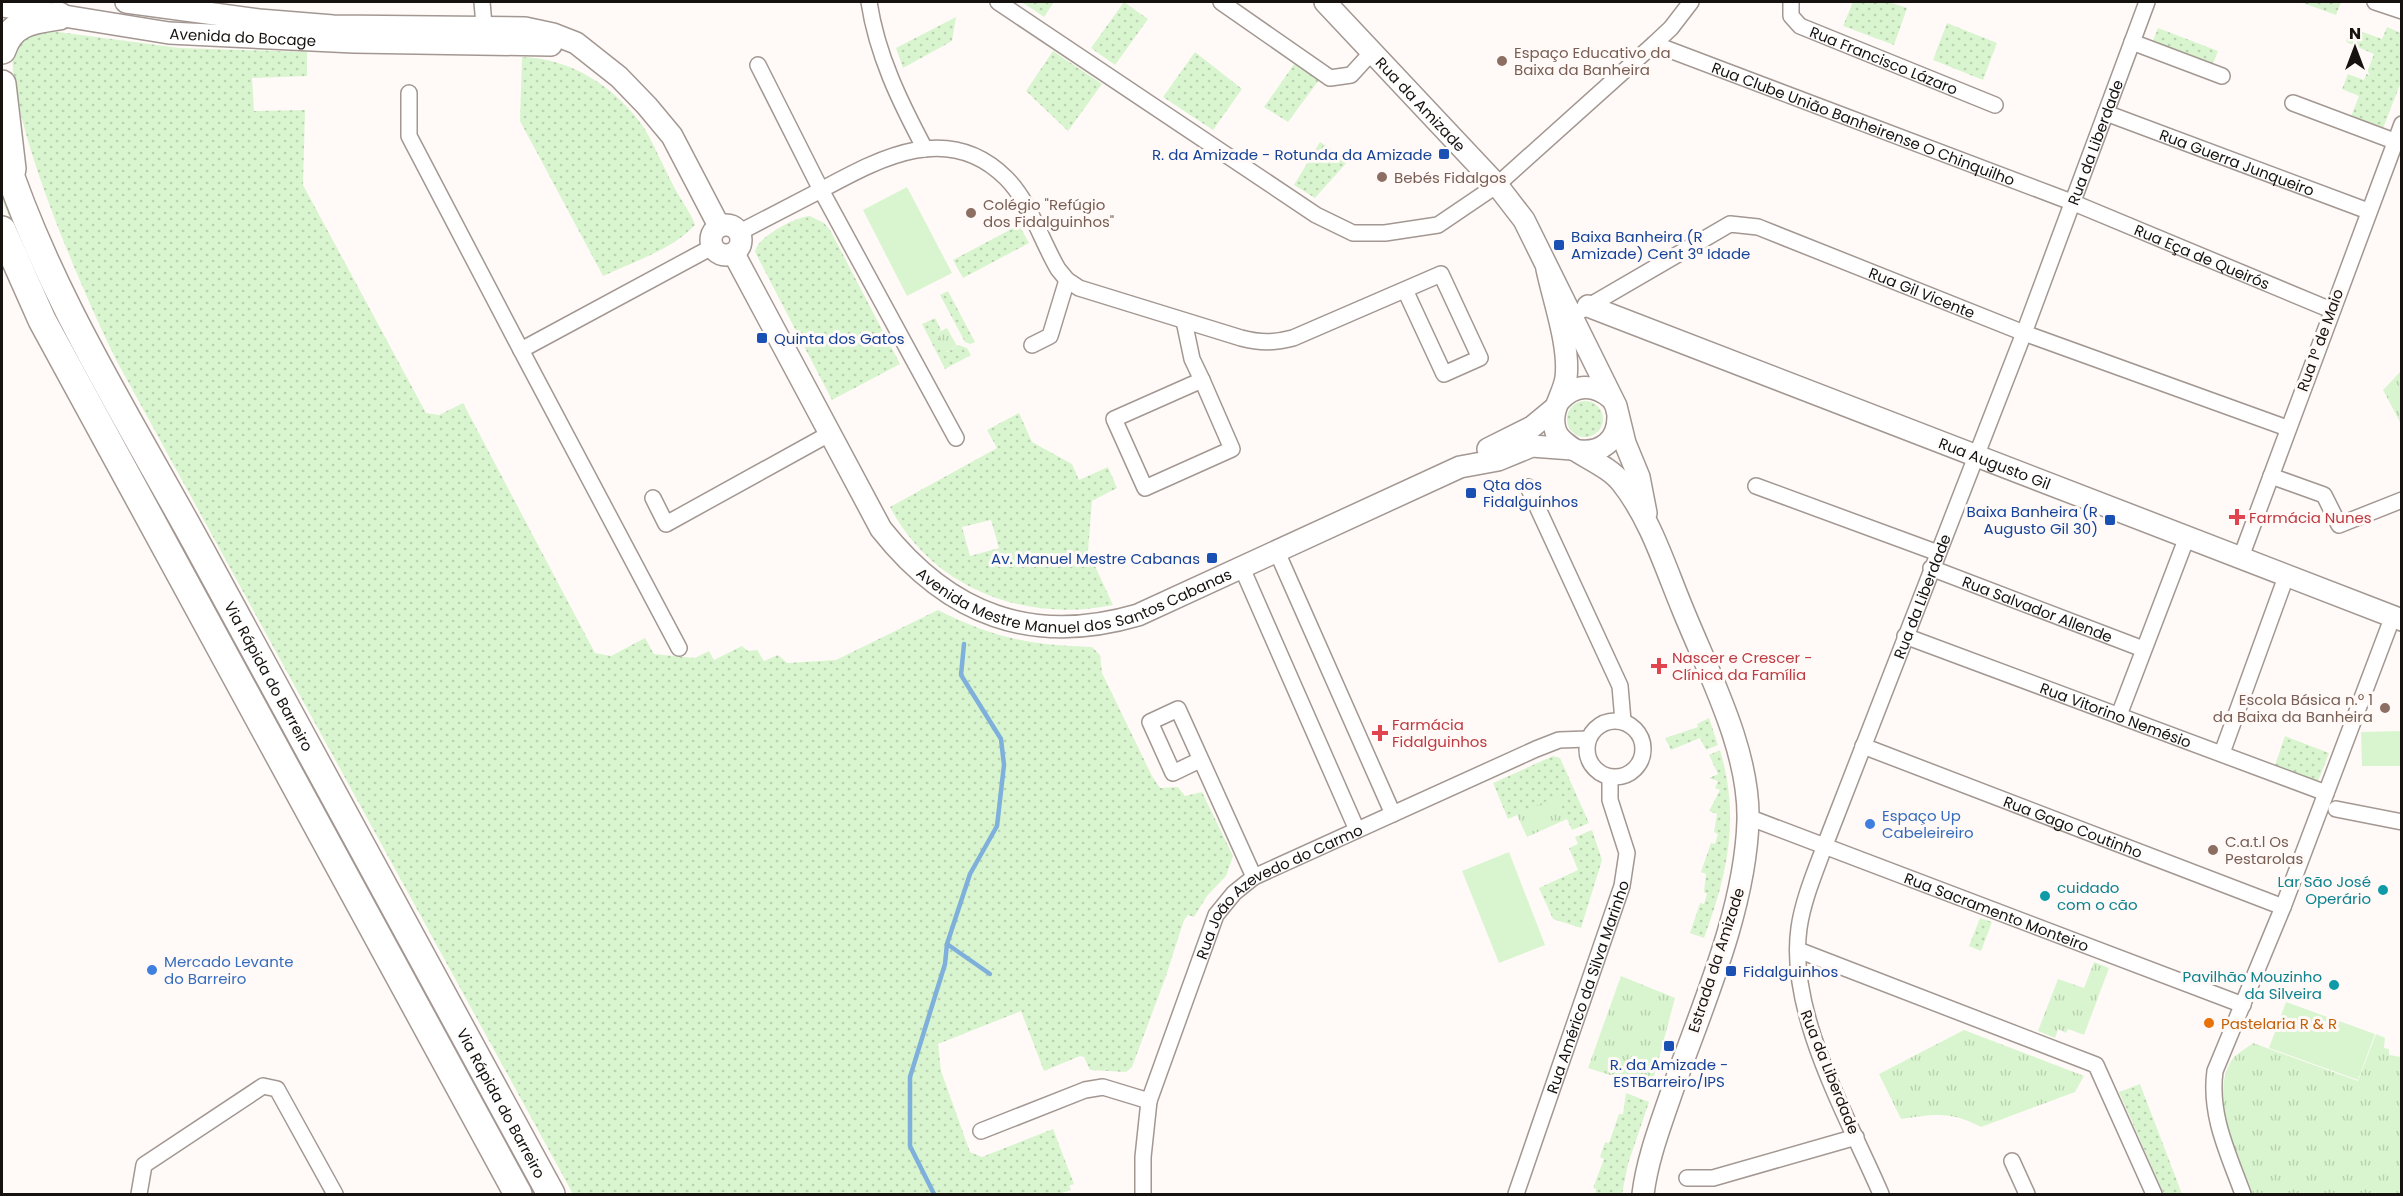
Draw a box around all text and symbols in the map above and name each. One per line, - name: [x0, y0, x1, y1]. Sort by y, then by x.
- north arrow: [2325, 18, 2385, 78]
- street label: Rua Francisco Lázaro: [1807, 21, 1961, 99]
- text: N: [2349, 22, 2361, 45]
- street label: Avenida do Bocage: [169, 23, 317, 51]
- place label: Espaço Educativo da Baixa da Banheira: [1514, 42, 1671, 80]
- street label: Rua da Amizade: [1371, 52, 1471, 156]
- marker: Espaço Educativo da Baixa da Banheira: [1495, 54, 1509, 68]
- street label: Rua Clube União Banheirense O Chinquilho: [1709, 56, 2018, 190]
- street label: Rua da Liberdade: [2062, 76, 2128, 208]
- street label: Rua Guerra Junqueiro: [2157, 123, 2318, 201]
- place label: R. da Amizade - Rotunda da Amizade: [1152, 144, 1432, 165]
- marker: R. da Amizade - Rotunda da Amizade: [1437, 147, 1451, 161]
- place label: Bebés Fidalgos: [1394, 167, 1507, 188]
- marker: Bebés Fidalgos: [1375, 170, 1389, 184]
- place label: Colégio "Refúgio dos Fidalguinhos": [983, 194, 1114, 232]
- marker: Colégio "Refúgio dos Fidalguinhos": [964, 206, 978, 220]
- street label: Rua Eça de Queirós: [2131, 219, 2273, 294]
- place label: Baixa Banheira (R Amizade) Cent 3ª Idade: [1571, 226, 1750, 264]
- marker: Baixa Banheira (R Amizade) Cent 3ª Idade: [1552, 238, 1566, 252]
- street label: Rua Gil Vicente: [1866, 262, 1978, 323]
- street label: Rua 1º de Maio: [2292, 286, 2348, 394]
- place label: Quinta dos Gatos: [774, 328, 905, 349]
- marker: Quinta dos Gatos: [755, 331, 769, 345]
- street label: Rua Augusto Gil: [1936, 432, 2054, 494]
- place label: Qta dos Fidalguinhos: [1483, 474, 1578, 512]
- marker: Qta dos Fidalguinhos: [1464, 486, 1478, 500]
- place label: Baixa Banheira (R Augusto Gil 30): [1966, 501, 2098, 539]
- place label: Farmácia Nunes: [2249, 507, 2372, 528]
- marker: Farmácia Nunes: [2230, 510, 2244, 524]
- marker: Baixa Banheira (R Augusto Gil 30): [2103, 513, 2117, 527]
- street label: Rua da Liberdade: [1888, 531, 1955, 662]
- place label: Av. Manuel Mestre Cabanas: [991, 548, 1200, 569]
- marker: Av. Manuel Mestre Cabanas: [1205, 551, 1219, 565]
- street label: Avenida Mestre Manuel dos Santos Cabanas: [907, 557, 1243, 581]
- text: Avenida Mestre Manuel dos Santos Cabanas: [912, 562, 1235, 637]
- street label: Rua Salvador Allende: [1959, 570, 2116, 647]
- street label: Via Rápida do Barreiro: [220, 597, 319, 755]
- place label: Nascer e Crescer - Clínica da Família: [1672, 647, 1812, 685]
- marker: Nascer e Crescer - Clínica da Família: [1650, 657, 1668, 675]
- street label: Rua Vitorino Nemésio: [2037, 677, 2195, 752]
- place label: Escola Básica n.º 1 da Baixa da Banheira: [2213, 689, 2373, 727]
- marker: Escola Básica n.º 1 da Baixa da Banheira: [2378, 701, 2392, 715]
- place label: Farmácia Fidalguinhos: [1392, 714, 1487, 752]
- marker: Farmácia Fidalguinhos: [1373, 726, 1387, 740]
- street label: Rua Gago Coutinho: [2001, 790, 2146, 863]
- place label: Espaço Up Cabeleireiro: [1882, 805, 1974, 843]
- marker: Espaço Up Cabeleireiro: [1863, 817, 1877, 831]
- street label: Rua João Azevedo do Carmo: [1190, 819, 1366, 962]
- place label: C.a.t.l Os Pestarolas: [2225, 831, 2303, 869]
- marker: C.a.t.l Os Pestarolas: [2206, 843, 2220, 857]
- street label: Rua Sacramento Monteiro: [1901, 867, 2092, 956]
- place label: Lar São José Operário: [2278, 871, 2371, 909]
- place label: cuidado com o cão: [2057, 877, 2138, 915]
- street label: Rua Américo da Silva Marinho: [1541, 879, 1633, 1096]
- marker: Lar São José Operário: [2376, 883, 2390, 897]
- street label: Estrada da Amizade: [1683, 885, 1749, 1035]
- marker: cuidado com o cão: [2038, 889, 2052, 903]
- place label: Mercado Levante do Barreiro: [164, 951, 294, 989]
- place label: Fidalguinhos: [1743, 961, 1838, 982]
- marker: Mercado Levante do Barreiro: [145, 963, 159, 977]
- marker: Fidalguinhos: [1724, 964, 1738, 978]
- place label: Pavilhão Mouzinho da Silveira: [2183, 966, 2322, 1004]
- marker: Pavilhão Mouzinho da Silveira: [2327, 978, 2341, 992]
- street label: Rua da Liberdade: [1796, 1007, 1864, 1137]
- place label: Pastelaria R & R: [2221, 1013, 2337, 1034]
- marker: Pastelaria R & R: [2202, 1016, 2216, 1030]
- street label: Via Rápida do Barreiro: [452, 1024, 551, 1182]
- marker: R. da Amizade - ESTBarreiro/IPS: [1662, 1039, 1676, 1053]
- place label: R. da Amizade - ESTBarreiro/IPS: [1610, 1054, 1728, 1092]

